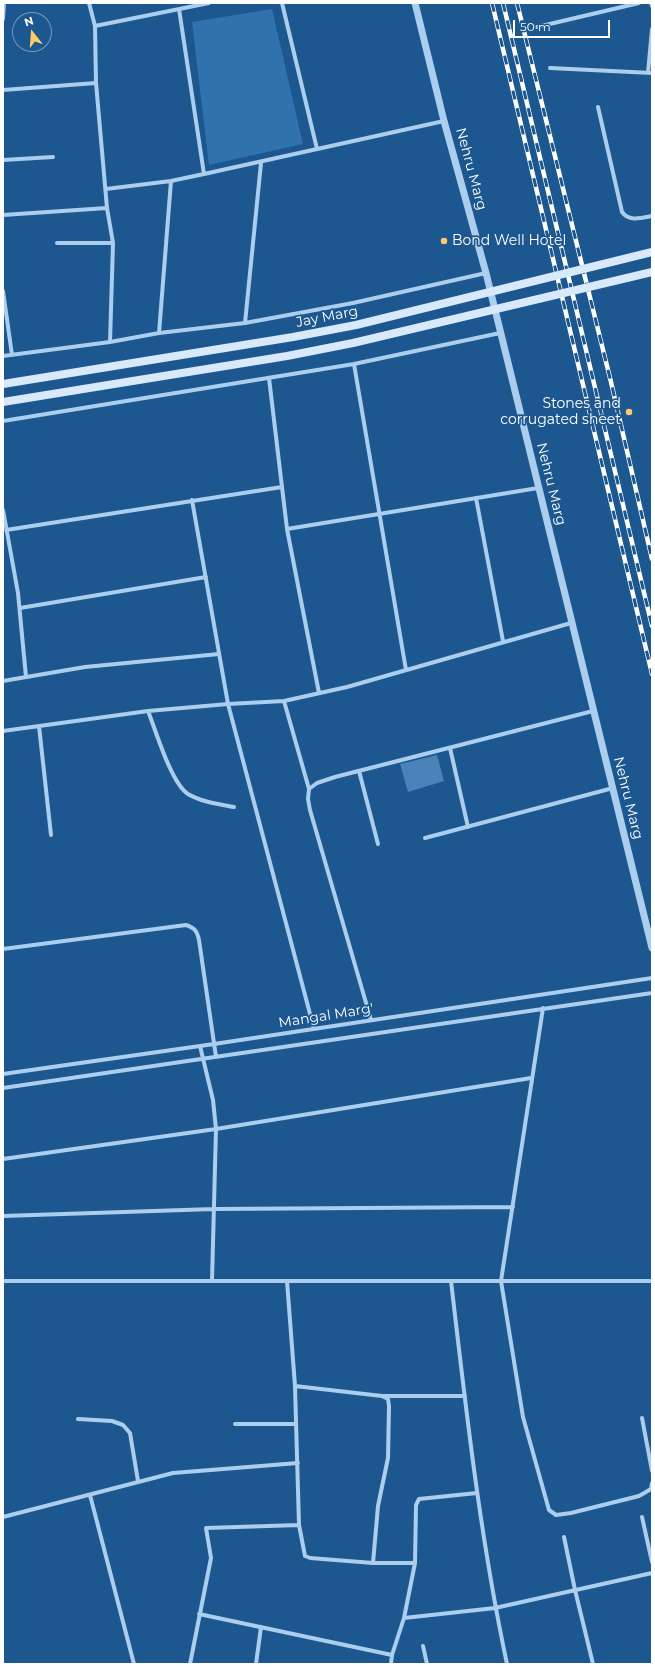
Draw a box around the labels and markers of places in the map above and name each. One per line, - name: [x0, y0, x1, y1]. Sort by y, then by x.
- place label: Bond Well Hotel: [452, 233, 566, 249]
- marker: Bond Well Hotel: [439, 236, 449, 246]
- place label: Stones and corrugated sheet: [500, 396, 621, 428]
- marker: Stones and corrugated sheet: [624, 407, 634, 417]

